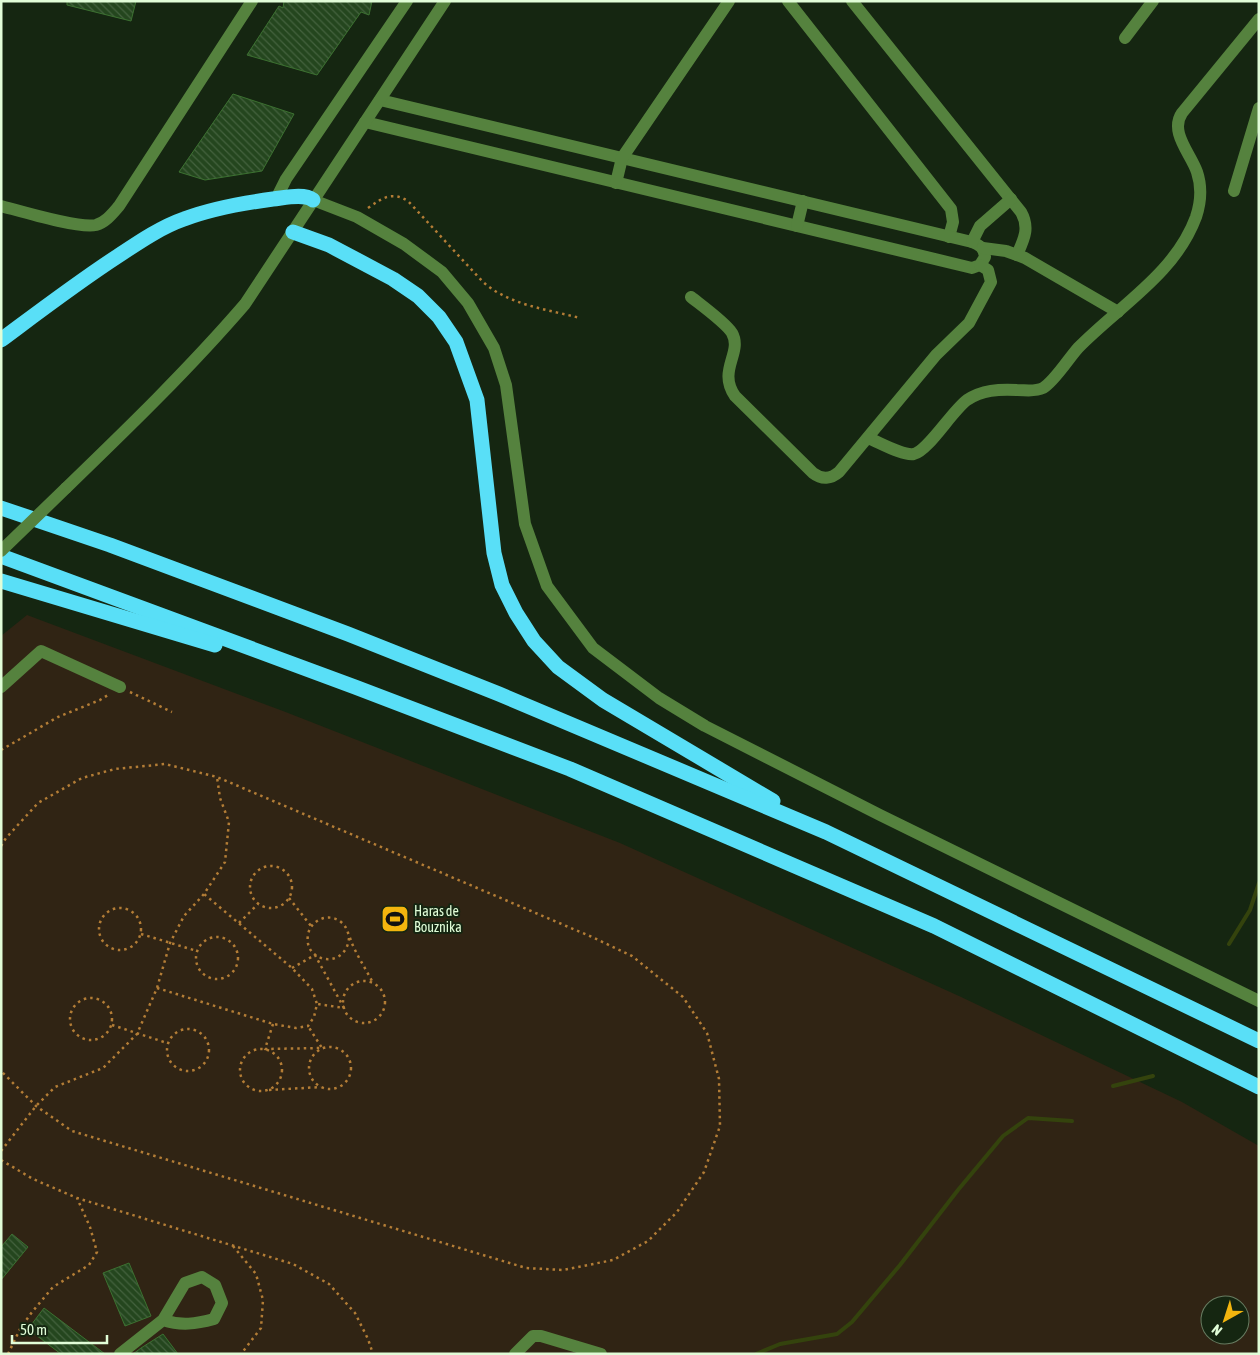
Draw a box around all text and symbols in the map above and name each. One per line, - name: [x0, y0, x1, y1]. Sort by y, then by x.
- place label: Haras de Bouznika: [414, 903, 462, 935]
- sports icon: Haras de Bouznika: [380, 904, 410, 934]
- north arrow: [1200, 1295, 1250, 1345]
- scale bar: [12, 1312, 108, 1344]
- text: 50 m: [20, 1321, 47, 1338]
- text: N: [1209, 1321, 1225, 1339]

